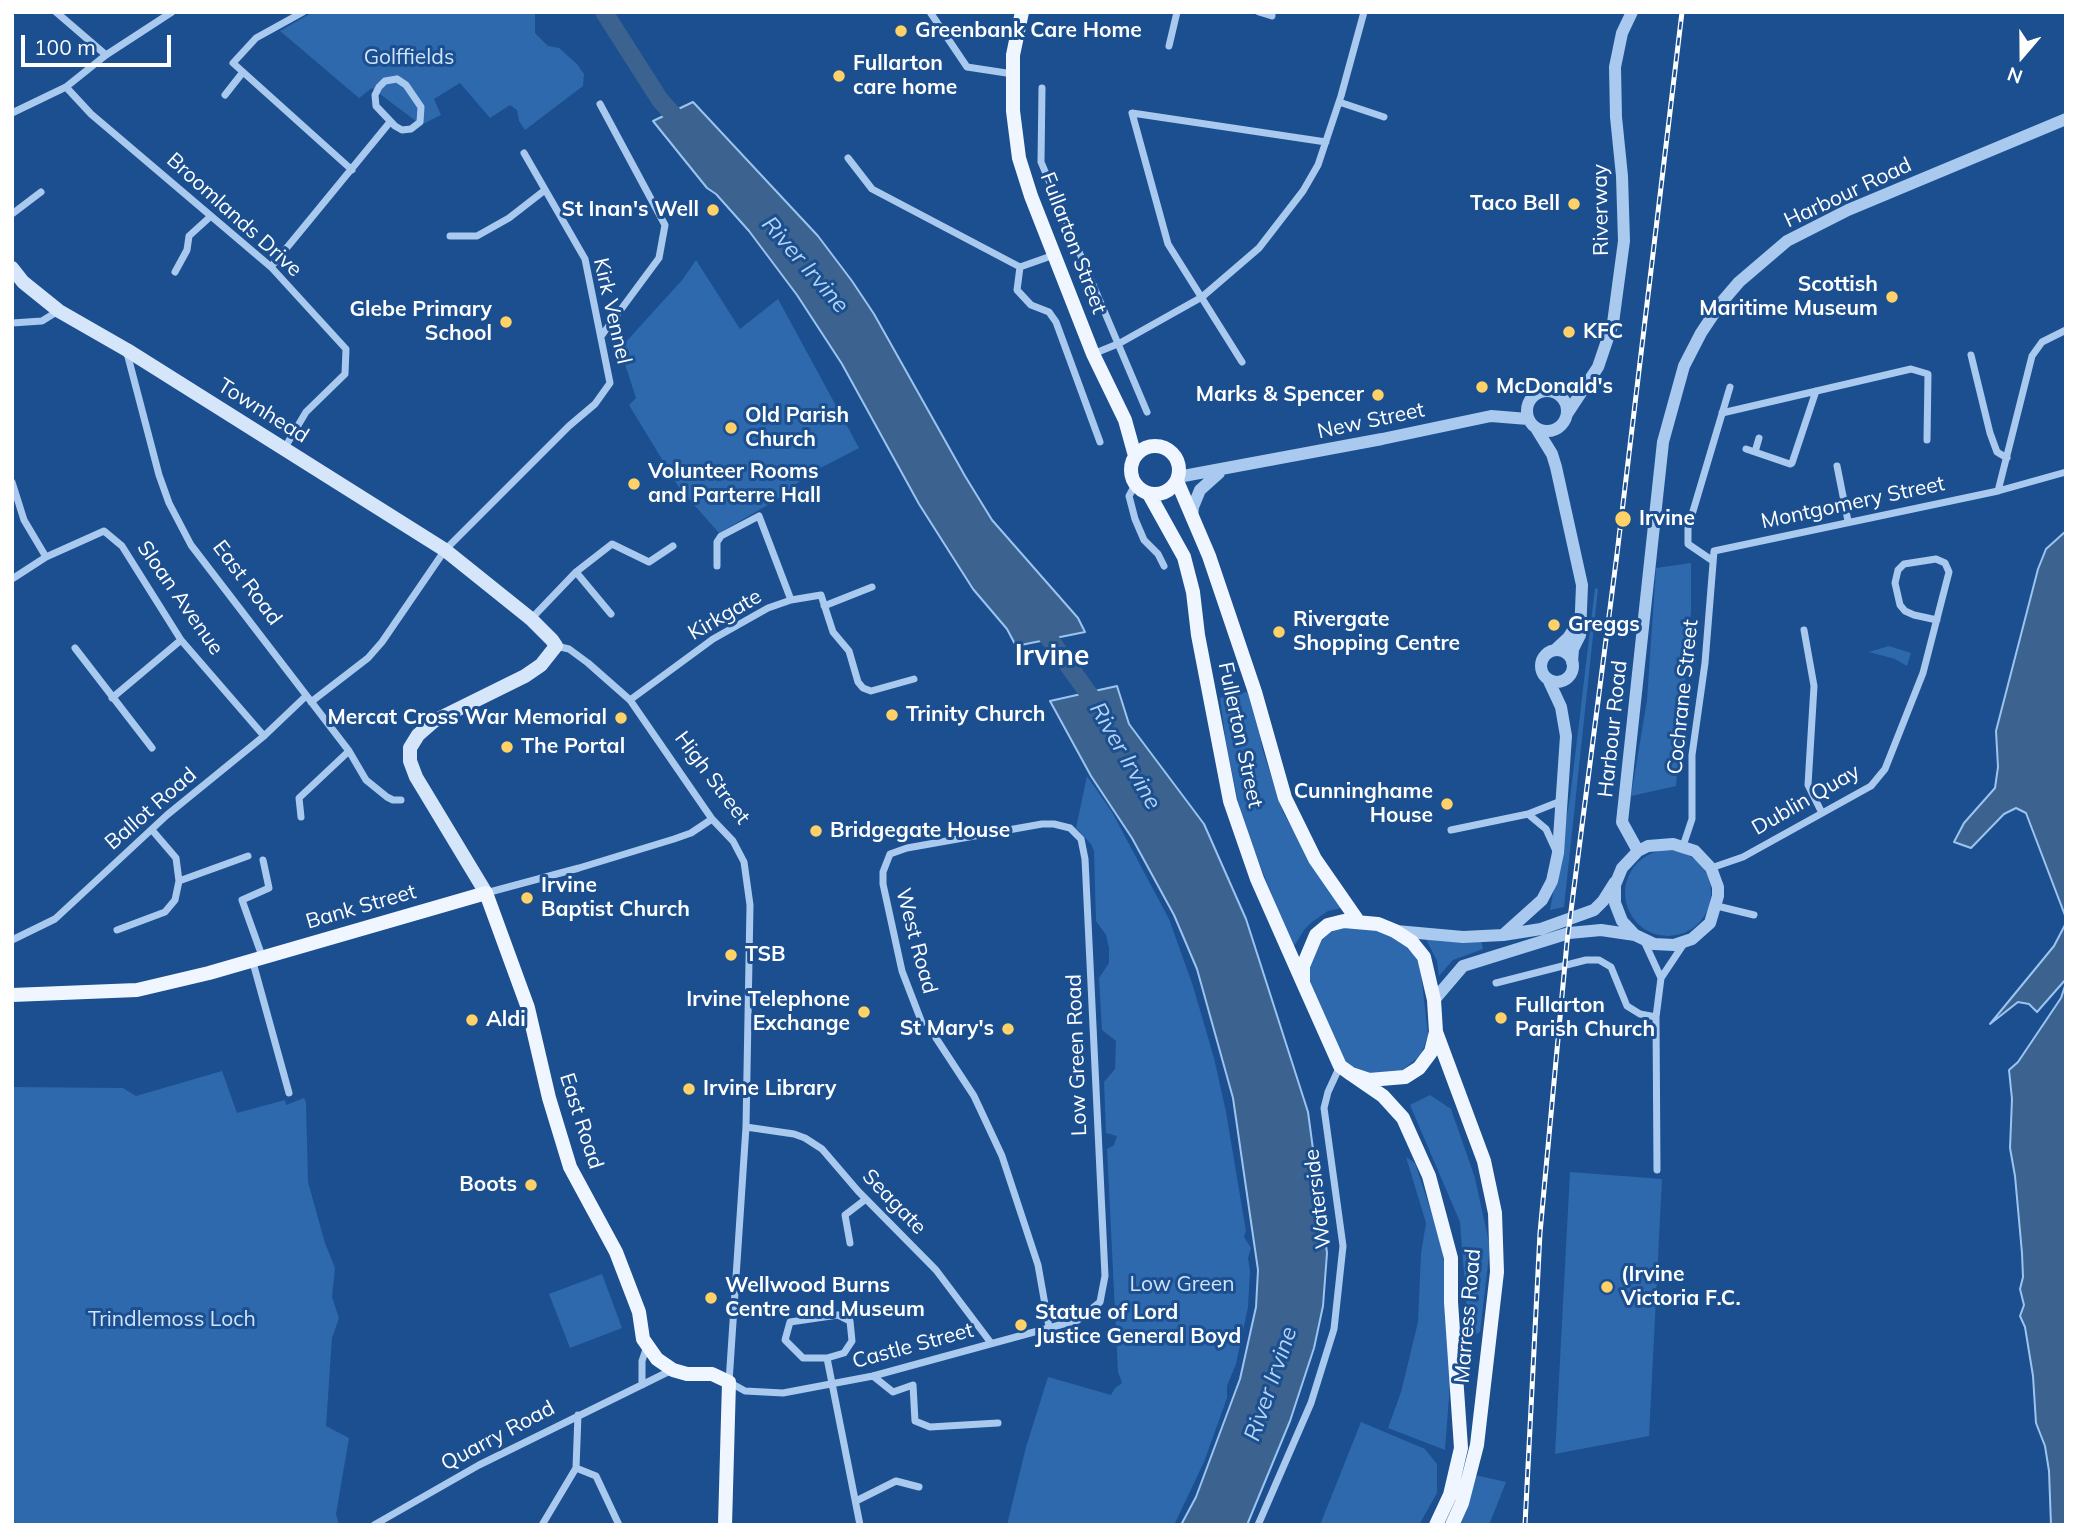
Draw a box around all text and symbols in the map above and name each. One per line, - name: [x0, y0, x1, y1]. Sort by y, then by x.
- place label: Greenbank Care Home: [915, 18, 1142, 44]
- scale bar: [24, 21, 175, 65]
- north arrow: [1987, 21, 2057, 91]
- marker: Greenbank Care Home: [893, 23, 909, 39]
- text: 100 m: [34, 34, 96, 60]
- park label: Golffields: [364, 45, 454, 71]
- place label: Fullarton care home: [853, 51, 957, 101]
- text: N: [2004, 62, 2026, 89]
- marker: Fullarton care home: [831, 68, 847, 84]
- street label: Broomlands Drive: [161, 148, 307, 282]
- street label: Harbour Road: [1780, 153, 1916, 233]
- street label: Riverway: [1588, 164, 1614, 256]
- street label: Fullarton Street: [1034, 169, 1112, 317]
- place label: Taco Bell: [1470, 191, 1560, 217]
- marker: Taco Bell: [1566, 196, 1582, 212]
- place label: St Inan's Well: [561, 197, 699, 223]
- marker: St Inan's Well: [705, 202, 721, 218]
- water label: River Irvine: [756, 211, 854, 319]
- street label: Kirk Vennel: [588, 255, 636, 367]
- place label: Scottish Maritime Museum: [1699, 272, 1878, 322]
- marker: Scottish Maritime Museum: [1884, 289, 1900, 305]
- place label: Glebe Primary School: [349, 297, 492, 347]
- marker: Glebe Primary School: [498, 314, 514, 330]
- place label: KFC: [1583, 319, 1623, 345]
- marker: KFC: [1561, 324, 1577, 340]
- street label: Townhead: [213, 373, 313, 449]
- place label: McDonald's: [1496, 374, 1613, 400]
- marker: McDonald's: [1474, 379, 1490, 395]
- place label: Marks & Spencer: [1196, 382, 1364, 408]
- marker: Marks & Spencer: [1370, 387, 1386, 403]
- street label: New Street: [1315, 397, 1427, 445]
- place label: Old Parish Church: [745, 403, 849, 453]
- marker: Old Parish Church: [723, 420, 739, 436]
- place label: Volunteer Rooms and Parterre Hall: [648, 459, 821, 509]
- street label: Montgomery Street: [1759, 471, 1947, 535]
- marker: Volunteer Rooms and Parterre Hall: [626, 476, 642, 492]
- place label: Irvine: [1639, 506, 1695, 532]
- marker: Irvine: [1613, 509, 1633, 529]
- street label: Sloan Avenue: [131, 536, 229, 660]
- street label: East Road: [207, 536, 287, 630]
- street label: Kirkgate: [684, 584, 766, 646]
- place label: Rivergate Shopping Centre: [1293, 607, 1460, 657]
- place label: Greggs: [1568, 612, 1640, 638]
- marker: Greggs: [1546, 617, 1562, 633]
- street label: Cochrane Street: [1662, 618, 1704, 776]
- marker: Rivergate Shopping Centre: [1271, 624, 1287, 640]
- district label: Irvine: [1015, 640, 1089, 674]
- street label: Harbour Road: [1593, 659, 1633, 799]
- street label: Fullerton Street: [1212, 660, 1268, 810]
- water label: River Irvine: [1083, 698, 1167, 814]
- place label: Trinity Church: [906, 702, 1045, 728]
- place label: Mercat Cross War Memorial: [328, 705, 607, 731]
- marker: Trinity Church: [884, 707, 900, 723]
- marker: Mercat Cross War Memorial: [613, 710, 629, 726]
- street label: High Street: [669, 727, 755, 829]
- place label: The Portal: [521, 734, 625, 760]
- marker: The Portal: [499, 739, 515, 755]
- street label: Dublin Quay: [1748, 759, 1864, 841]
- street label: Ballot Road: [100, 762, 202, 856]
- place label: Cunninghame House: [1294, 779, 1433, 829]
- marker: Cunninghame House: [1439, 796, 1455, 812]
- place label: Bridgegate House: [830, 818, 1010, 844]
- marker: Bridgegate House: [808, 823, 824, 839]
- place label: Irvine Baptist Church: [541, 873, 690, 923]
- street label: Bank Street: [303, 879, 419, 935]
- street label: West Road: [890, 885, 942, 997]
- marker: Irvine Baptist Church: [519, 890, 535, 906]
- place label: TSB: [745, 942, 786, 968]
- marker: TSB: [723, 947, 739, 963]
- street label: Low Green Road: [1062, 974, 1092, 1136]
- place label: Irvine Telephone Exchange: [686, 987, 850, 1037]
- place label: Fullarton Parish Church: [1515, 993, 1655, 1043]
- marker: Irvine Telephone Exchange: [856, 1004, 872, 1020]
- place label: Aldi: [486, 1007, 526, 1033]
- marker: Fullarton Parish Church: [1493, 1010, 1509, 1026]
- marker: Aldi: [464, 1012, 480, 1028]
- place label: St Mary's: [900, 1016, 994, 1042]
- marker: St Mary's: [1000, 1021, 1016, 1037]
- street label: East Road: [554, 1070, 608, 1172]
- place label: Irvine Library: [703, 1076, 836, 1102]
- marker: Irvine Library: [681, 1081, 697, 1097]
- street label: Waterside: [1299, 1148, 1337, 1250]
- street label: Seagate: [857, 1164, 931, 1240]
- place label: Boots: [459, 1172, 517, 1198]
- marker: Boots: [523, 1177, 539, 1193]
- street label: Marress Road: [1450, 1248, 1486, 1384]
- place label: (Irvine Victoria F.C.: [1621, 1262, 1741, 1312]
- park label: Low Green: [1130, 1272, 1234, 1298]
- place label: Wellwood Burns Centre and Museum: [725, 1273, 925, 1323]
- marker: (Irvine Victoria F.C.: [1599, 1279, 1615, 1295]
- marker: Wellwood Burns Centre and Museum: [703, 1290, 719, 1306]
- place label: Statue of Lord Justice General Boyd: [1035, 1300, 1241, 1350]
- park label: Trindlemoss Loch: [88, 1307, 256, 1333]
- marker: Statue of Lord Justice General Boyd: [1013, 1317, 1029, 1333]
- street label: Castle Street: [850, 1318, 976, 1374]
- water label: River Irvine: [1239, 1323, 1303, 1445]
- street label: Quarry Road: [437, 1396, 559, 1476]

